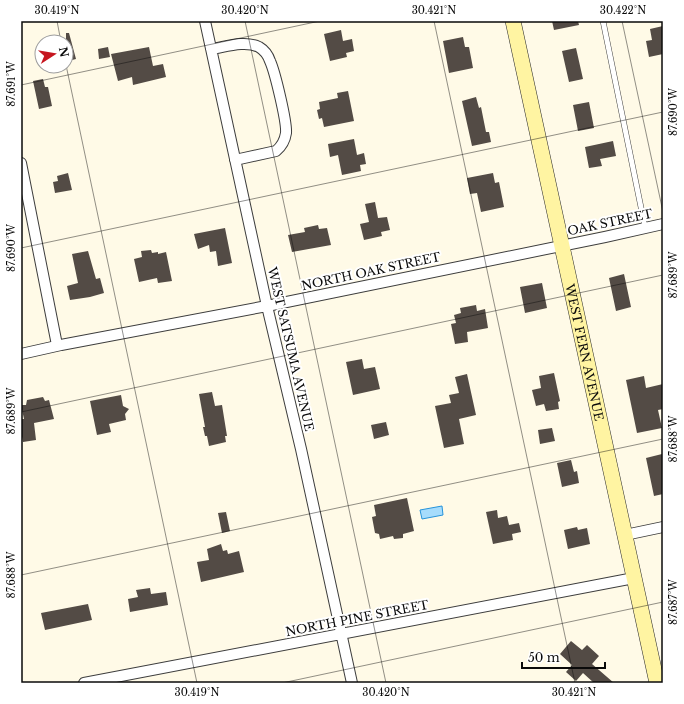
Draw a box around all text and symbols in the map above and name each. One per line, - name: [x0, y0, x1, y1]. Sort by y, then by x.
- text: 30.419°N: [35, 4, 79, 17]
- text: 30.420°N: [221, 4, 269, 17]
- text: 30.421°N: [412, 4, 456, 17]
- text: 30.422°N: [600, 4, 646, 17]
- north arrow: [34, 34, 74, 74]
- text: N: [56, 45, 72, 59]
- text: 87.691°W: [5, 61, 18, 107]
- text: 87.690°W: [667, 88, 680, 136]
- street label: OAK STREET: [566, 206, 654, 238]
- text: 87.690°W: [5, 224, 18, 272]
- street label: NORTH OAK STREET: [300, 249, 442, 293]
- text: 87.689°W: [667, 251, 680, 299]
- street label: WEST SATSUMA AVENUE: [265, 264, 317, 433]
- street label: WEST FERN AVENUE: [563, 281, 607, 422]
- text: 87.689°W: [5, 387, 18, 435]
- text: 87.688°W: [667, 415, 680, 462]
- text: 87.688°W: [5, 551, 18, 598]
- text: 87.687°W: [667, 579, 680, 625]
- street label: NORTH PINE STREET: [284, 597, 430, 639]
- scale bar: [522, 644, 605, 670]
- text: 50 m: [528, 650, 560, 665]
- text: 30.419°N: [175, 686, 219, 699]
- text: 30.420°N: [362, 686, 410, 699]
- text: 30.421°N: [552, 686, 596, 699]

